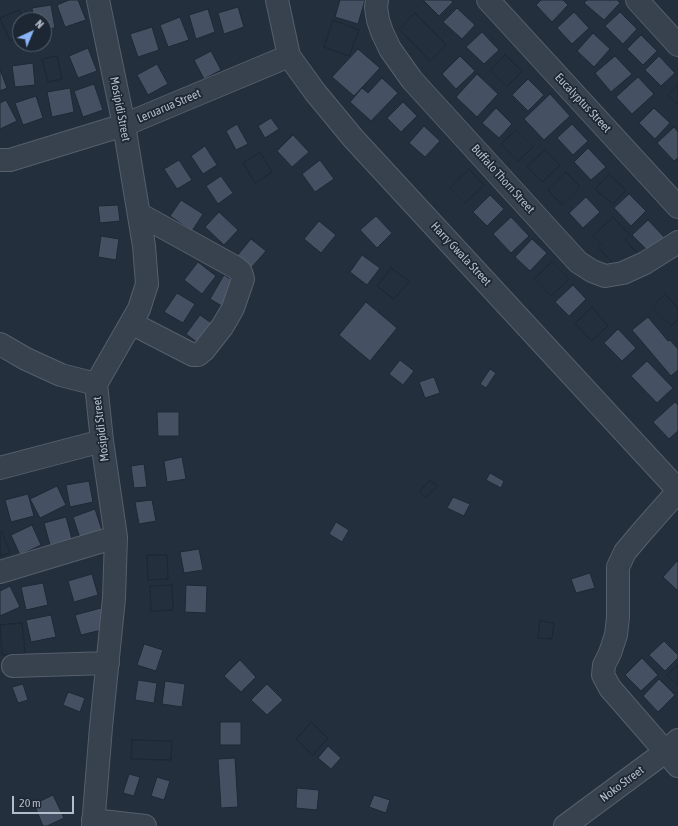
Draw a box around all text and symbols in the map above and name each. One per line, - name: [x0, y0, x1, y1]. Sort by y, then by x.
- north arrow: [12, 12, 52, 52]
- text: N: [33, 18, 46, 31]
- street label: Eucalyptus Street: [552, 70, 614, 136]
- street label: Mosipidi Street: [107, 75, 133, 143]
- street label: Leruarua Street: [135, 86, 203, 126]
- street label: Buffalo Thorn Street: [468, 142, 538, 216]
- street label: Harry Gwala Street: [428, 219, 494, 289]
- street label: Mosipidi Street: [90, 396, 112, 462]
- street label: Noko Street: [597, 763, 647, 805]
- scale bar: [14, 788, 76, 814]
- text: 20 m: [19, 796, 41, 810]

